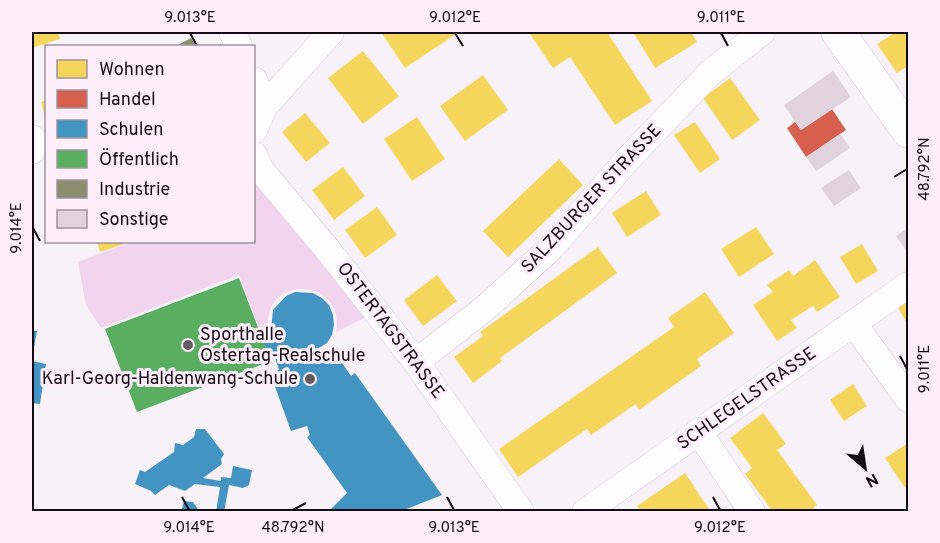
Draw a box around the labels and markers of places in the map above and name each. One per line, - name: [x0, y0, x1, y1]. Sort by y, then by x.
- place label: Sporthalle Ostertag-Realschule: [200, 324, 365, 368]
- marker: Sporthalle Ostertag-Realschule: [181, 338, 195, 352]
- place label: Karl-Georg-Haldenwang-Schule: [42, 368, 298, 391]
- marker: Karl-Georg-Haldenwang-Schule: [303, 372, 317, 386]

